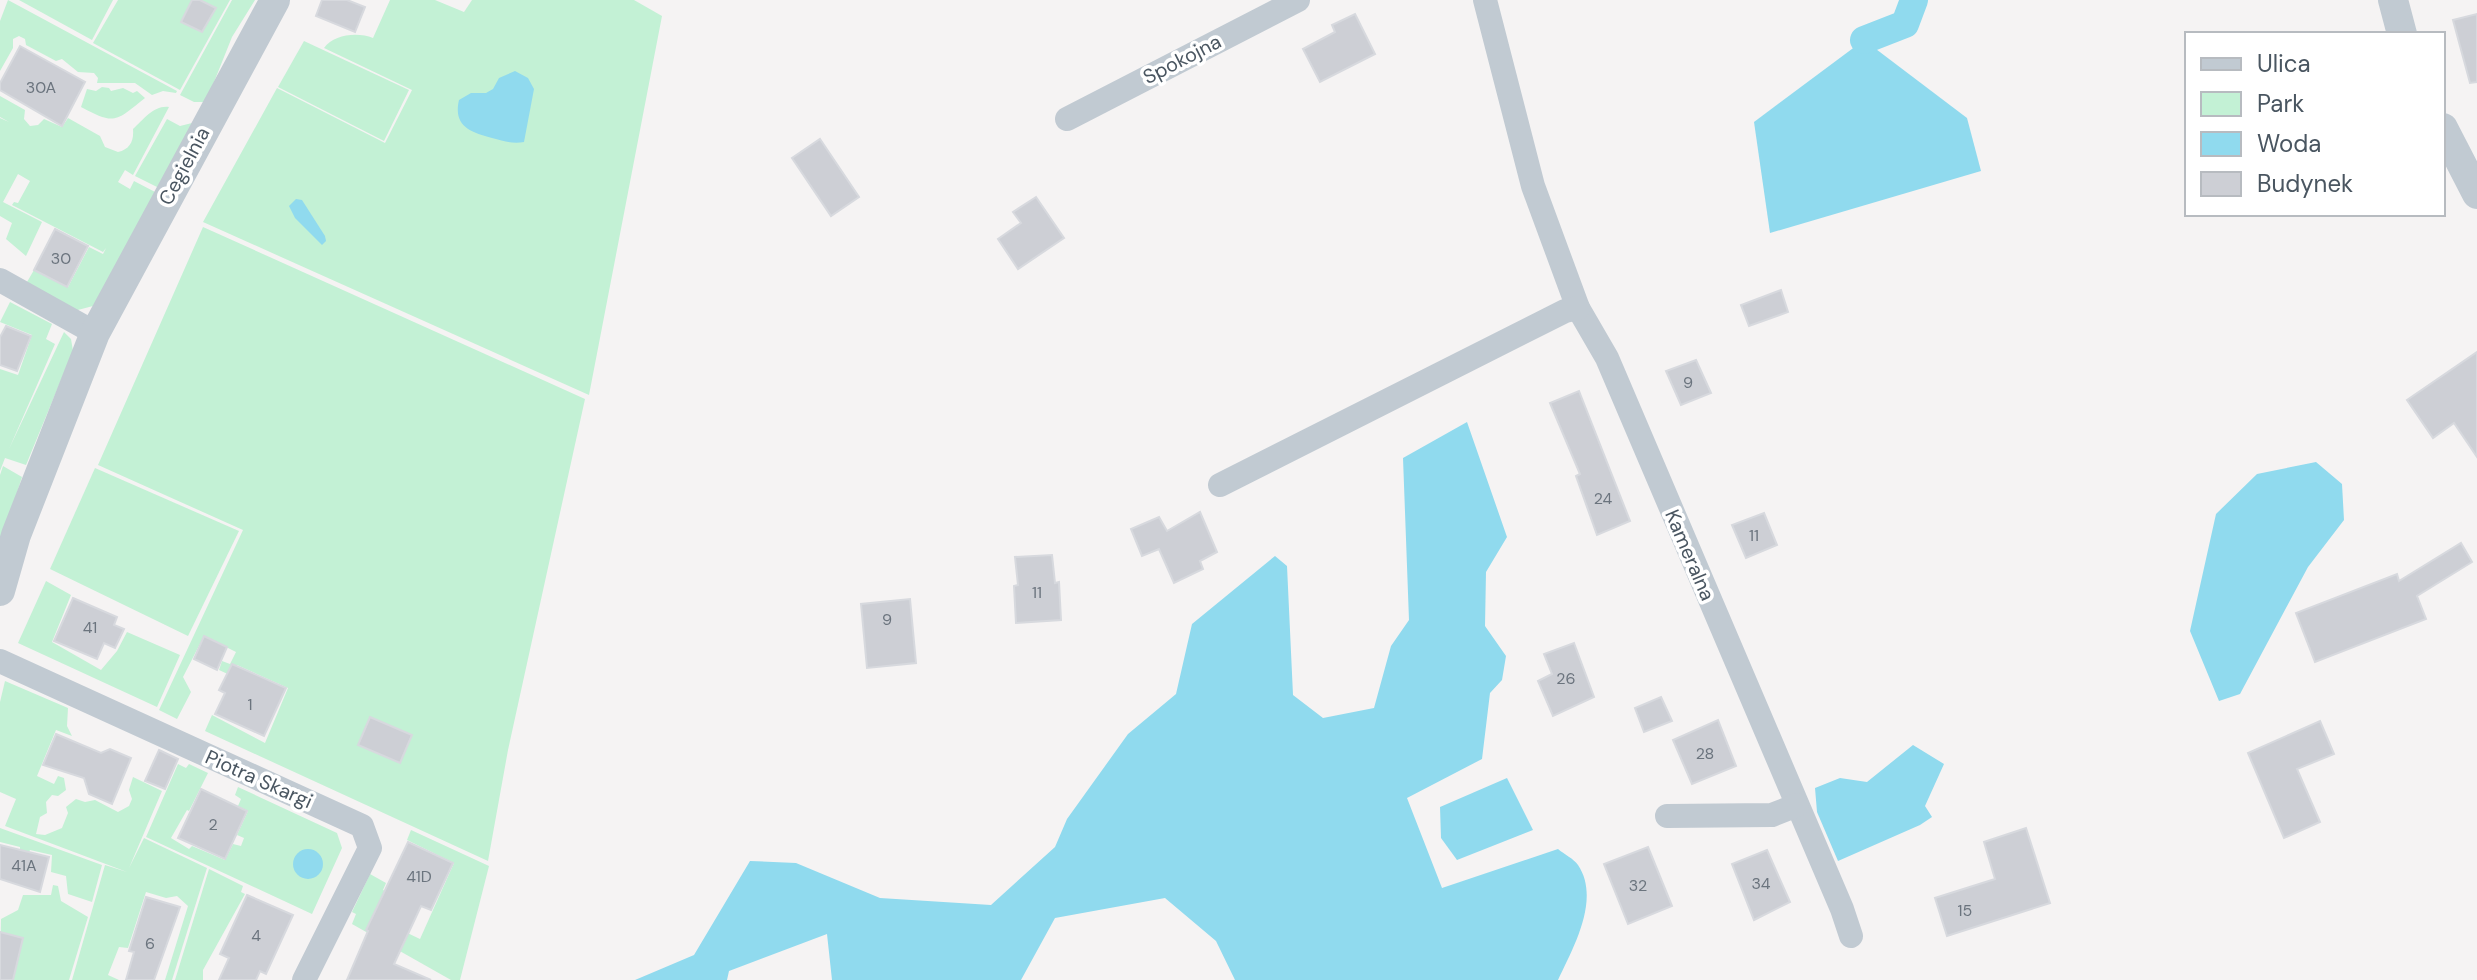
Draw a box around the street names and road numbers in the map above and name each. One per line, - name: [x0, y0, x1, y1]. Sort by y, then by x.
- street label: Spokojna: [1138, 28, 1226, 90]
- street label: Cegielnia: [153, 123, 215, 209]
- street label: Kameralna: [1659, 506, 1721, 604]
- street label: Piotra Skargi: [201, 744, 317, 814]

